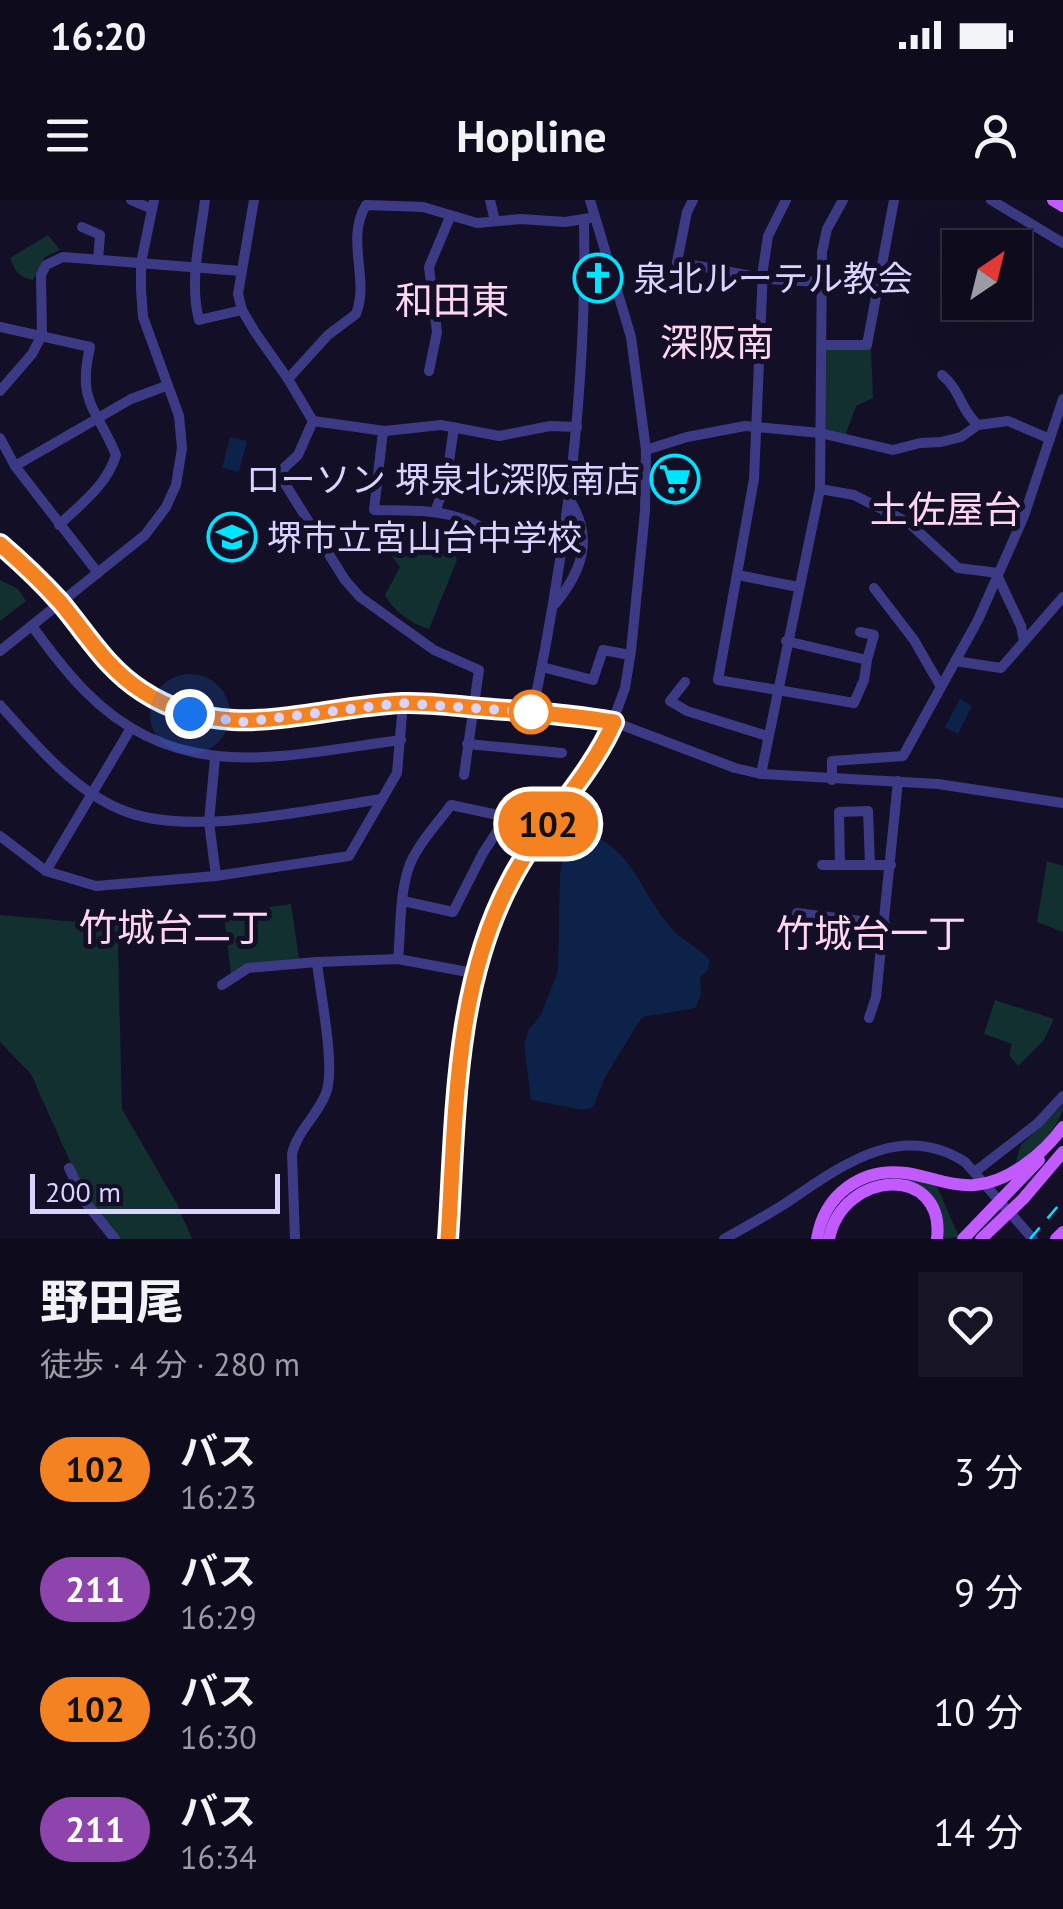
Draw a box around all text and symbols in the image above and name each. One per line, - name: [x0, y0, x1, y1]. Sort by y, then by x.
- text: 16:20: [50, 11, 146, 60]
- text: Hopline: [456, 106, 607, 164]
- icon: menu: [40, 108, 95, 163]
- icon: person: [968, 108, 1023, 163]
- north arrow: [942, 230, 1032, 320]
- map controls: [942, 230, 1032, 320]
- church icon: 泉北ルーテル教会: [572, 252, 624, 304]
- place label: 泉北ルーテル教会: [633, 255, 913, 301]
- district label: 和田東: [395, 275, 509, 324]
- district label: 深阪南: [660, 317, 774, 366]
- supermarket icon: ローソン 堺泉北深阪南店: [649, 453, 701, 505]
- place label: ローソン 堺泉北深阪南店: [246, 456, 640, 502]
- district label: 土佐屋台: [870, 484, 1022, 533]
- school or university icon: 堺市立宮山台中学校: [206, 511, 258, 563]
- place label: 堺市立宮山台中学校: [267, 514, 582, 560]
- your location: [165, 689, 215, 739]
- unlabelled marker: [510, 691, 552, 733]
- line badge: 102: [490, 792, 606, 856]
- text: 102: [518, 801, 578, 847]
- district label: 竹城台二丁: [79, 902, 269, 951]
- district label: 竹城台一丁: [776, 908, 966, 957]
- scale bar: [30, 1169, 280, 1214]
- text: 200 m: [45, 1173, 121, 1210]
- text: 野田尾: [40, 1270, 184, 1332]
- button: heart: [918, 1272, 1023, 1377]
- text: 徒歩 · 4 分 · 280 m: [40, 1343, 300, 1385]
- text: バス: [180, 1426, 256, 1475]
- text: 102: [65, 1446, 125, 1492]
- text: 3 分: [954, 1447, 1023, 1496]
- text: 16:23: [180, 1476, 257, 1518]
- text: バス: [180, 1546, 256, 1595]
- text: 211: [65, 1566, 125, 1612]
- text: 9 分: [954, 1567, 1023, 1616]
- text: 16:29: [180, 1596, 257, 1638]
- text: バス: [180, 1666, 256, 1715]
- text: 102: [65, 1686, 125, 1732]
- text: 10 分: [933, 1687, 1023, 1736]
- text: 16:30: [180, 1716, 257, 1758]
- text: バス: [180, 1786, 256, 1835]
- text: 211: [65, 1806, 125, 1852]
- text: 14 分: [933, 1807, 1023, 1856]
- text: 16:34: [180, 1836, 257, 1878]

